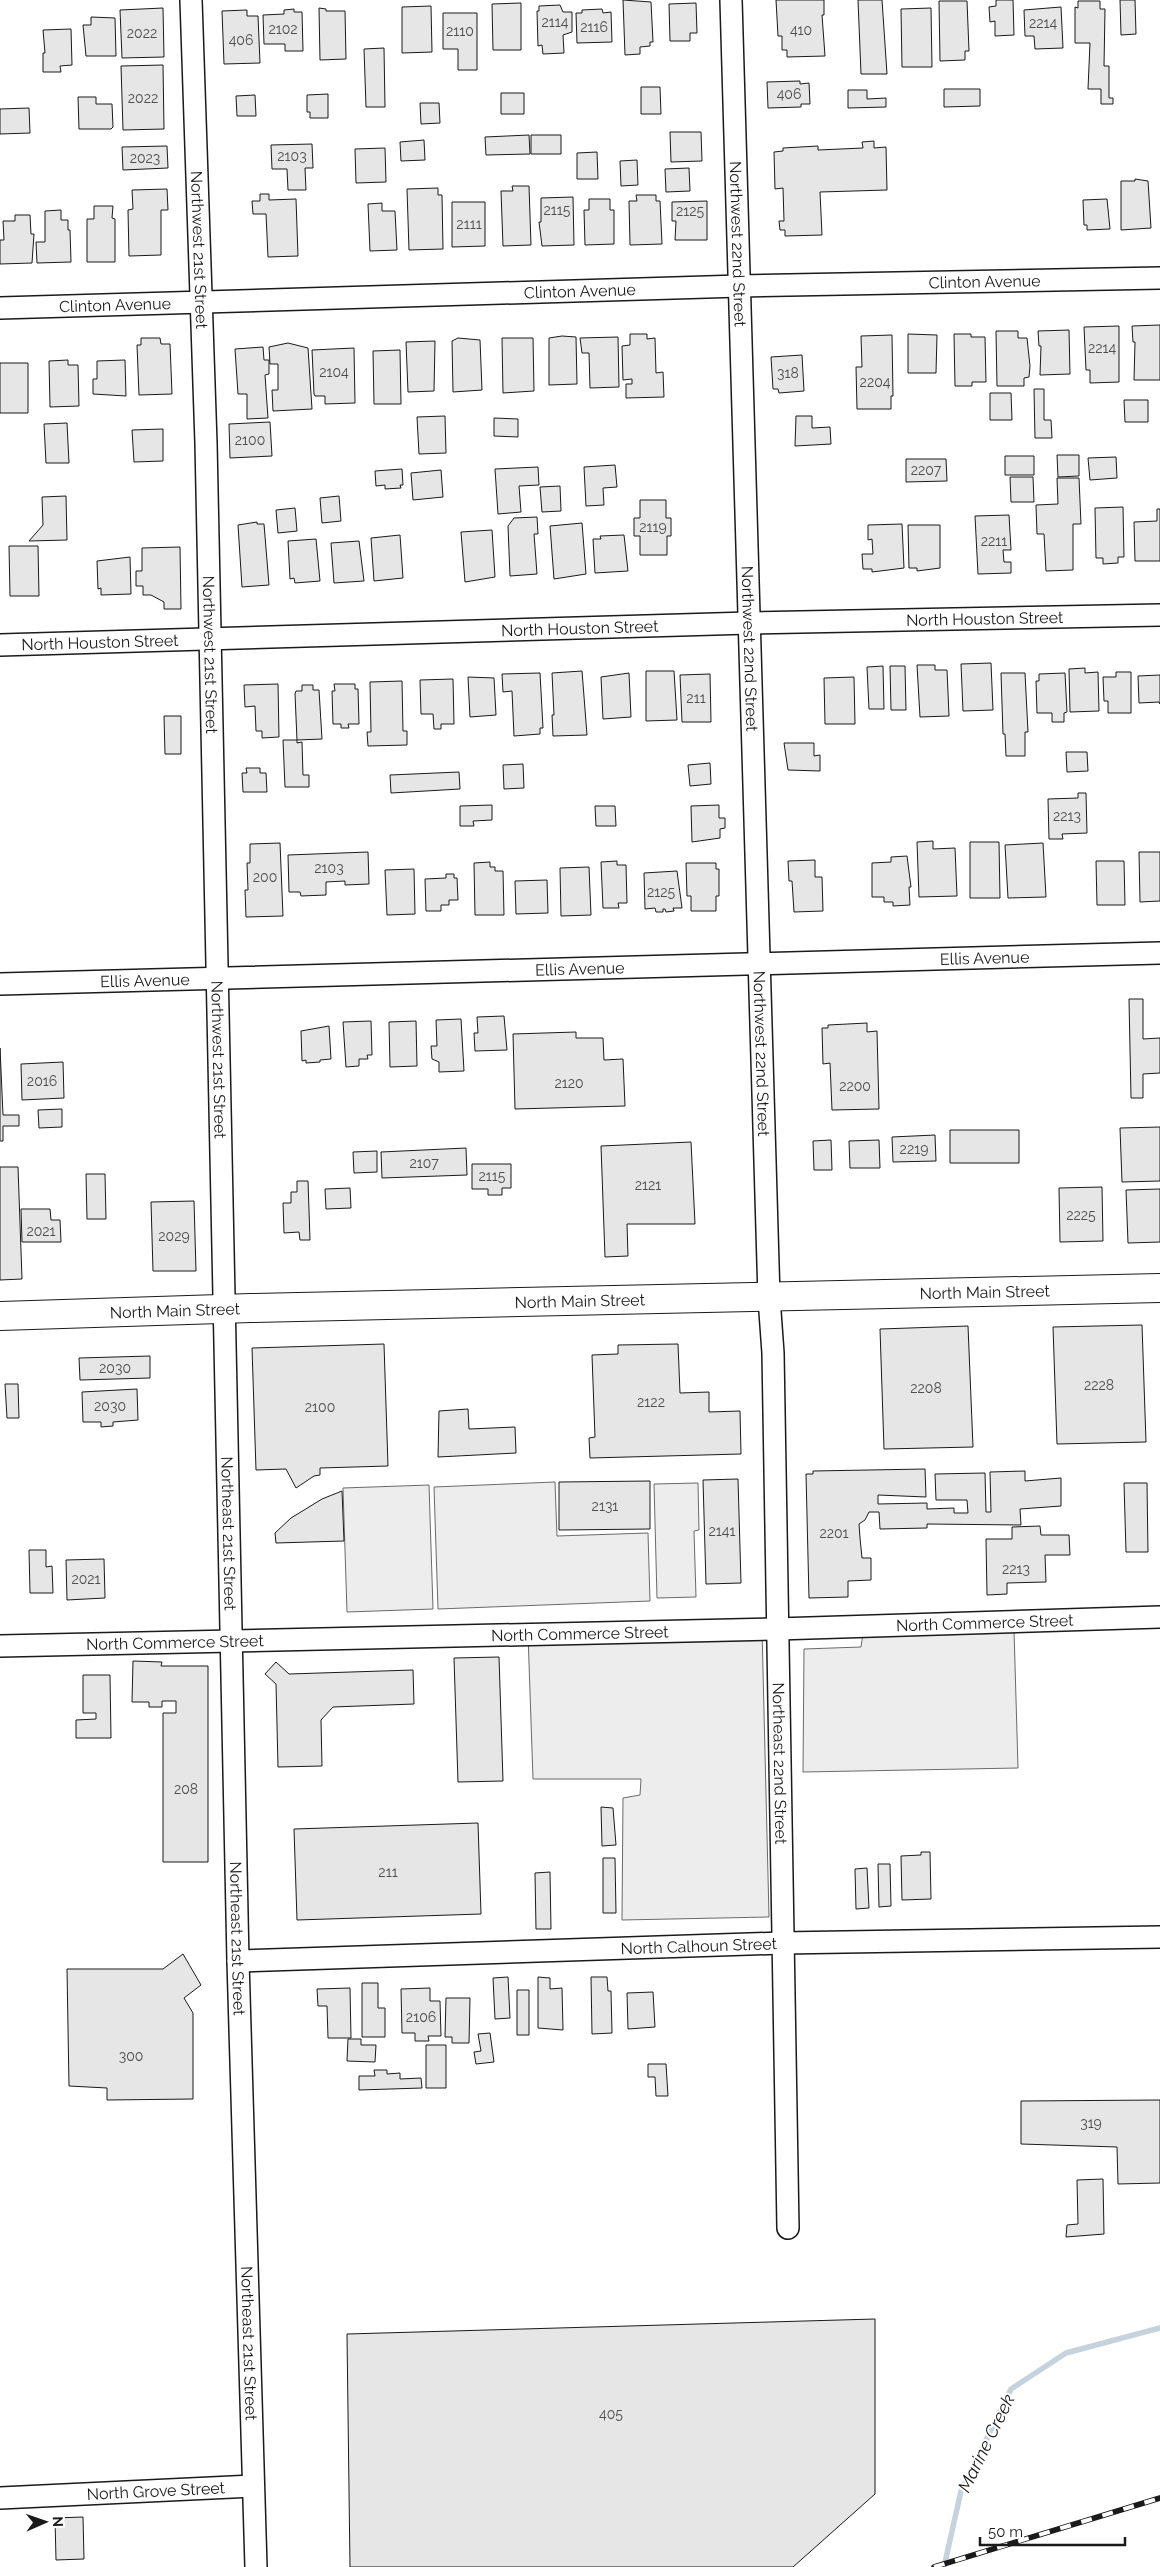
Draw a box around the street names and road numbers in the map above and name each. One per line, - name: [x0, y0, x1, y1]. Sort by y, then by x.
- street label: Northwest 22nd Street: [726, 161, 750, 328]
- street label: Northwest 21st Street: [187, 171, 212, 330]
- street label: Clinton Avenue: [928, 271, 1041, 292]
- street label: Clinton Avenue: [523, 280, 636, 302]
- street label: Clinton Avenue: [59, 293, 171, 316]
- street label: Northwest 22nd Street: [738, 566, 762, 732]
- street label: Northwest 21st Street: [199, 575, 222, 735]
- street label: North Houston Street: [906, 607, 1064, 629]
- street label: North Houston Street: [501, 616, 659, 640]
- street label: North Houston Street: [21, 630, 179, 654]
- street label: Ellis Avenue: [940, 947, 1030, 968]
- street label: Ellis Avenue: [535, 958, 625, 979]
- street label: Ellis Avenue: [100, 969, 190, 991]
- street label: Northwest 22nd Street: [750, 970, 774, 1137]
- street label: Northwest 21st Street: [208, 980, 230, 1139]
- street label: North Main Street: [919, 1281, 1051, 1303]
- street label: North Main Street: [514, 1290, 646, 1312]
- street label: North Main Street: [110, 1299, 241, 1322]
- street label: Northeast 21st Street: [218, 1456, 240, 1611]
- street label: North Commerce Street: [896, 1610, 1074, 1635]
- street label: North Commerce Street: [491, 1622, 669, 1645]
- street label: North Commerce Street: [86, 1631, 265, 1654]
- street label: Northeast 22nd Street: [769, 1682, 791, 1845]
- street label: Northeast 21st Street: [226, 1861, 249, 2016]
- street label: North Calhoun Street: [620, 1934, 778, 1958]
- street label: Northeast 21st Street: [238, 2266, 261, 2421]
- street label: North Grove Street: [86, 2478, 226, 2503]

